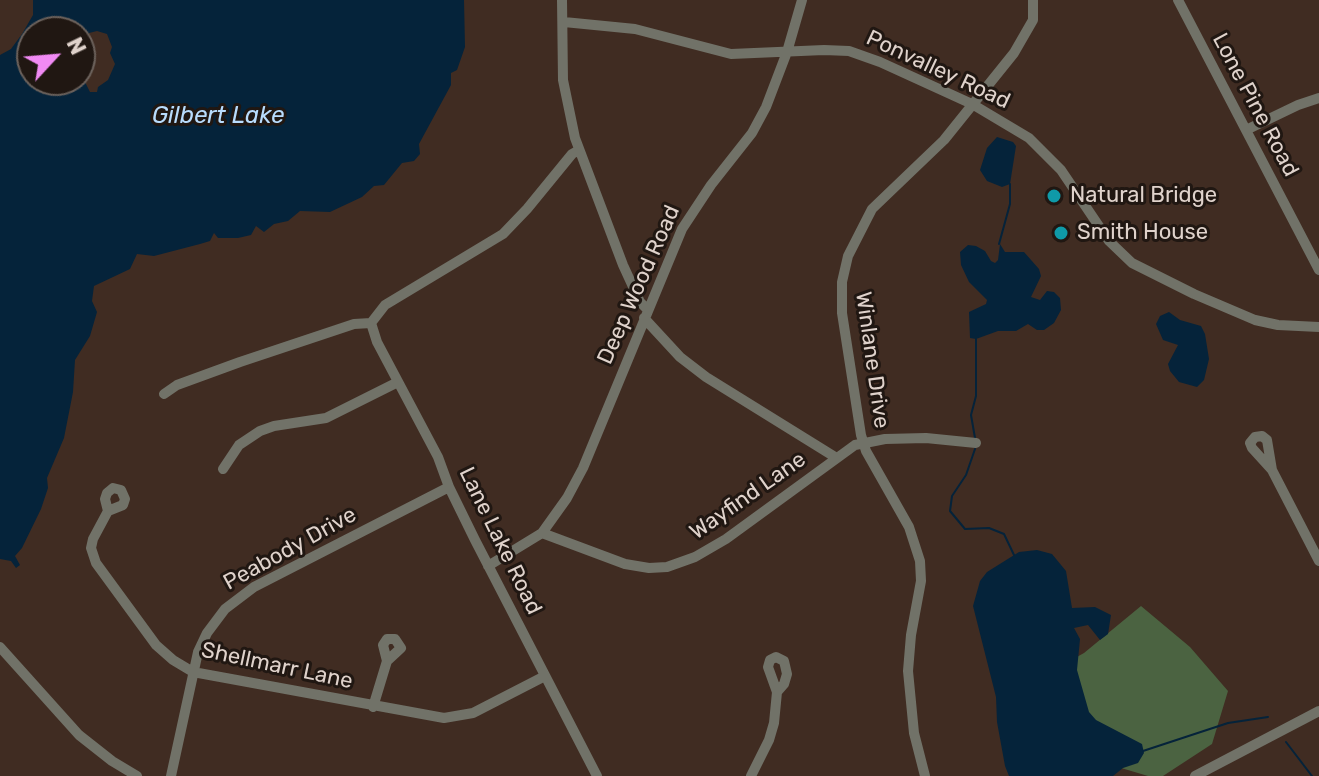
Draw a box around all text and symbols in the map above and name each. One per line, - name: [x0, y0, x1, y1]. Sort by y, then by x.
- north arrow: [16, 16, 96, 96]
- street label: Ponvalley Road: [862, 25, 1014, 115]
- street label: Lone Pine Road: [1206, 29, 1304, 181]
- text: N: [61, 33, 92, 59]
- water label: Gilbert Lake: [152, 102, 284, 130]
- place label: Natural Bridge: [1070, 183, 1217, 209]
- marker: Natural Bridge: [1045, 187, 1063, 205]
- street label: Deep Wood Road: [592, 201, 686, 369]
- place label: Smith House: [1077, 220, 1208, 246]
- marker: Smith House: [1052, 224, 1070, 242]
- street label: Winlane Drive: [849, 290, 895, 430]
- street label: Wayfind Lane: [685, 446, 811, 546]
- street label: Lane Lake Road: [453, 463, 547, 619]
- street label: Peabody Drive: [219, 502, 361, 596]
- street label: Shellmarr Lane: [199, 637, 355, 695]

